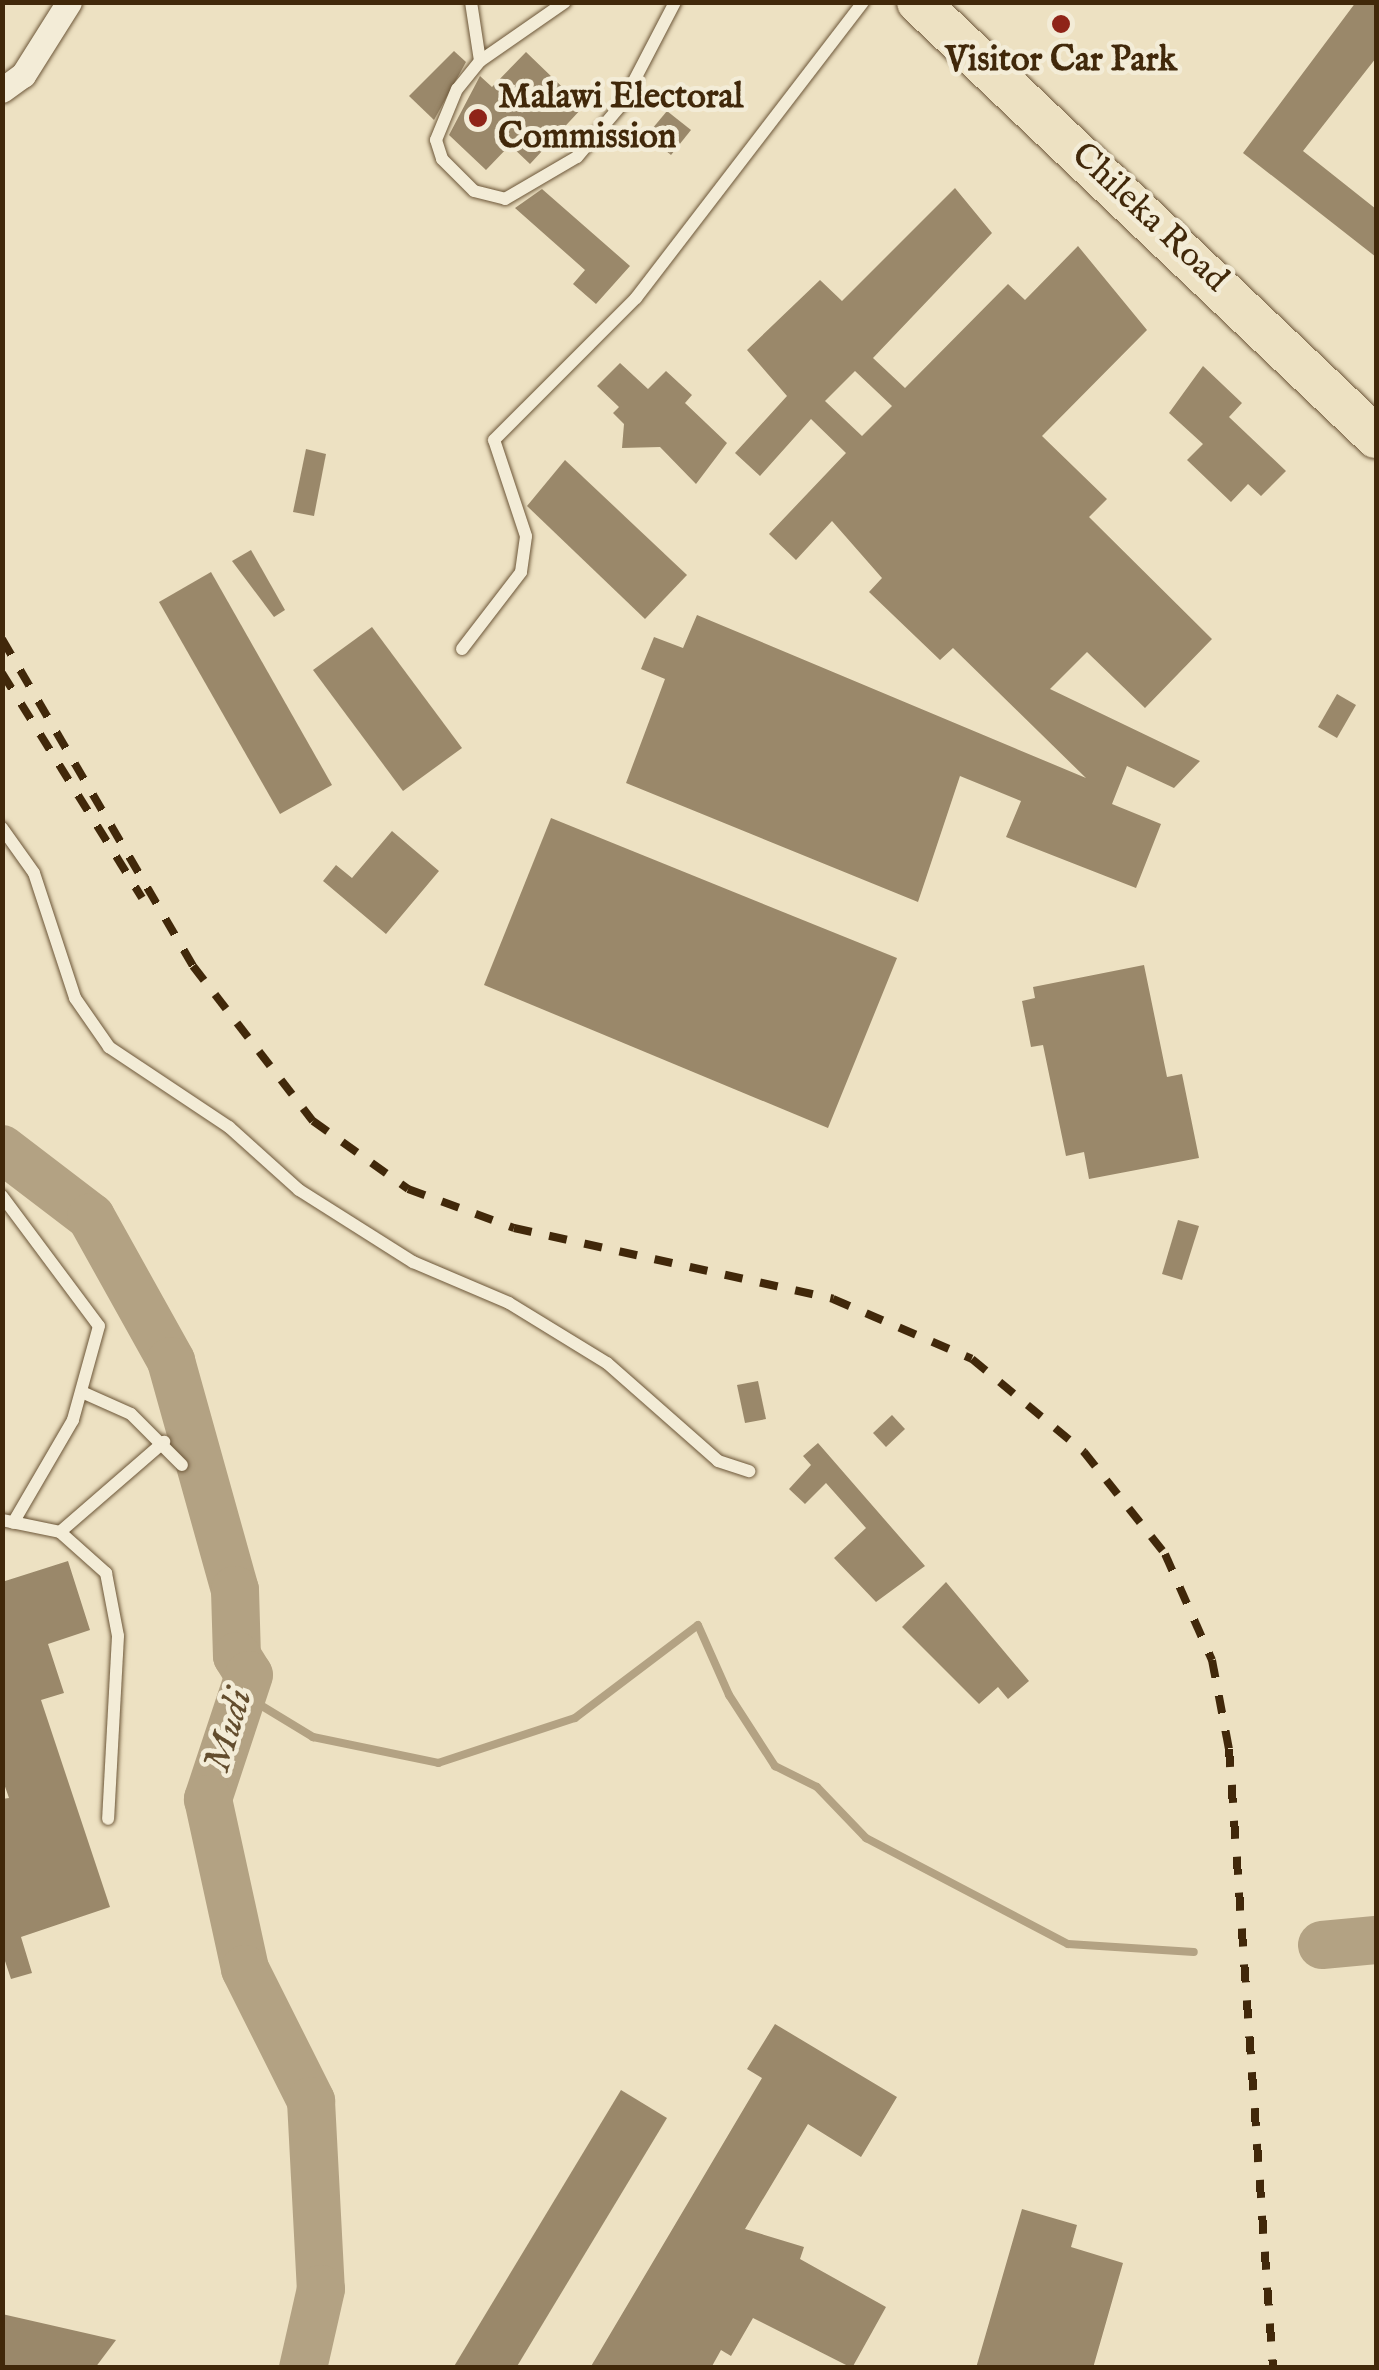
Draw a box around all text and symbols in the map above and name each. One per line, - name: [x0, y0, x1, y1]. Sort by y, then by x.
- marker: Visitor Car Park: [1050, 13, 1072, 35]
- place label: Visitor Car Park: [945, 40, 1177, 82]
- place label: Malawi Electoral Commission: [498, 77, 743, 159]
- marker: Malawi Electoral Commission: [467, 107, 489, 129]
- street label: Chileka Road: [1062, 135, 1236, 301]
- water label: Mudi: [196, 1684, 264, 1778]

